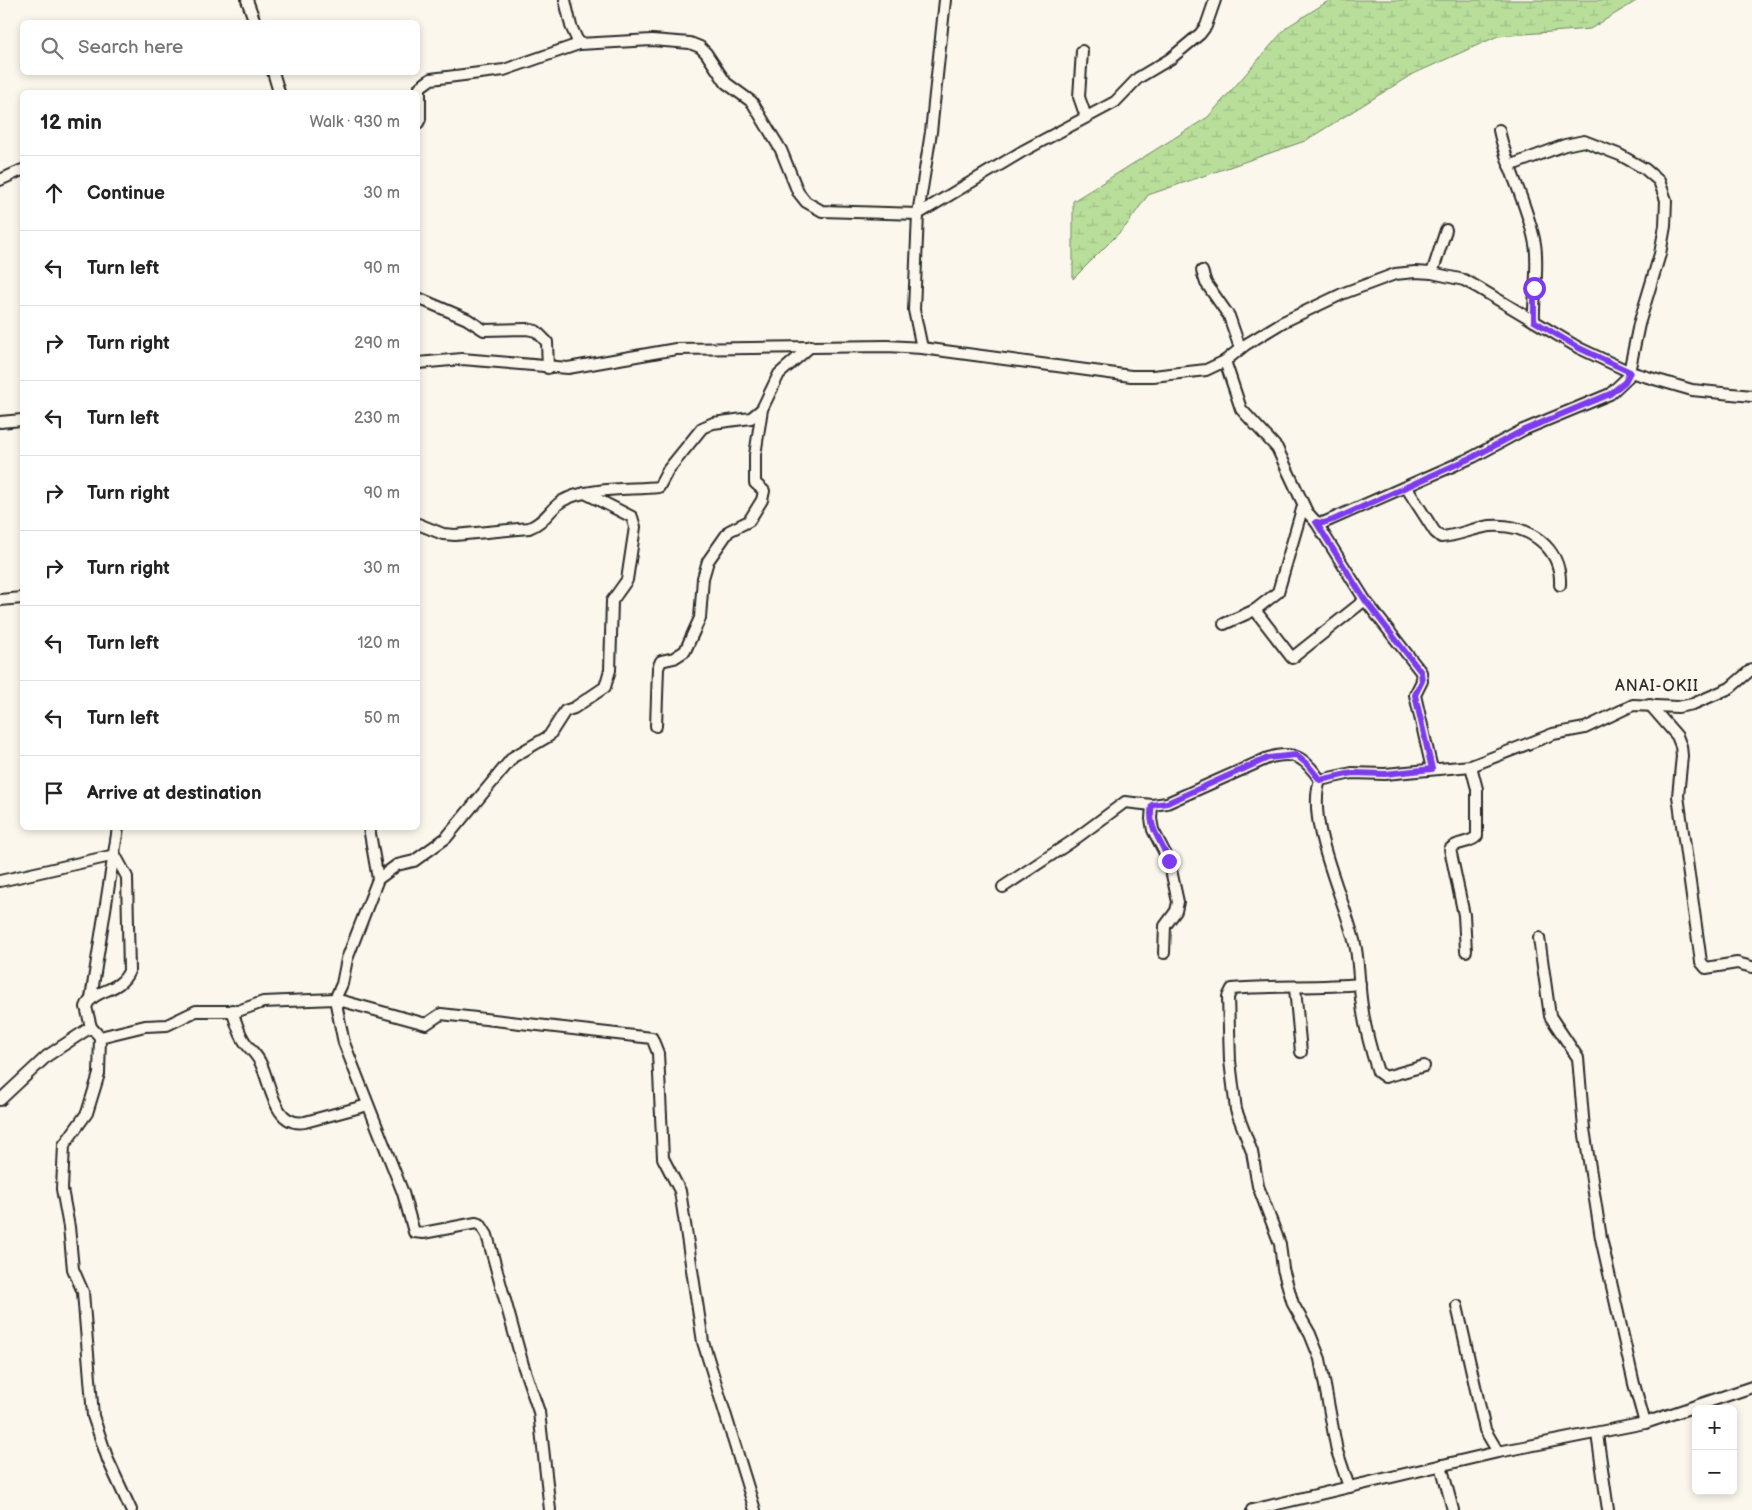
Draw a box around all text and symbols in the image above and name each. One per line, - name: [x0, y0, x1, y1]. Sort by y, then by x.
- search box: [20, 20, 420, 75]
- icon: search: [38, 34, 66, 62]
- text: Search here: [78, 36, 183, 59]
- text: 12 min: [40, 110, 102, 135]
- text: Walk · 930 m: [309, 113, 400, 132]
- icon: ahead: [40, 179, 68, 207]
- text: Continue: [87, 182, 165, 205]
- text: 30 m: [363, 184, 400, 203]
- icon: left: [40, 254, 68, 282]
- text: Turn left: [87, 257, 159, 280]
- text: 90 m: [364, 259, 400, 278]
- route start: [1523, 277, 1546, 300]
- icon: right: [40, 329, 68, 357]
- text: Turn right: [87, 332, 170, 355]
- text: 290 m: [354, 334, 400, 353]
- icon: left: [40, 404, 68, 432]
- text: Turn left: [87, 407, 159, 430]
- text: 230 m: [354, 409, 400, 428]
- icon: right: [40, 479, 68, 507]
- text: Turn right: [87, 482, 170, 505]
- text: 90 m: [364, 484, 400, 503]
- icon: right: [40, 554, 68, 582]
- text: Turn right: [87, 557, 170, 580]
- text: 30 m: [363, 559, 400, 578]
- icon: left: [40, 629, 68, 657]
- text: Turn left: [87, 632, 159, 655]
- text: 120 m: [357, 634, 400, 653]
- district label: ANAI-OKII: [1615, 677, 1699, 696]
- icon: left: [40, 704, 68, 732]
- text: Turn left: [87, 707, 159, 730]
- text: 50 m: [364, 709, 400, 728]
- icon: arrive: [40, 779, 68, 807]
- text: Arrive at destination: [87, 782, 262, 805]
- route end: [1158, 850, 1181, 873]
- map controls: [1692, 1405, 1737, 1495]
- button: +: [1692, 1405, 1737, 1450]
- button: −: [1692, 1450, 1737, 1495]

